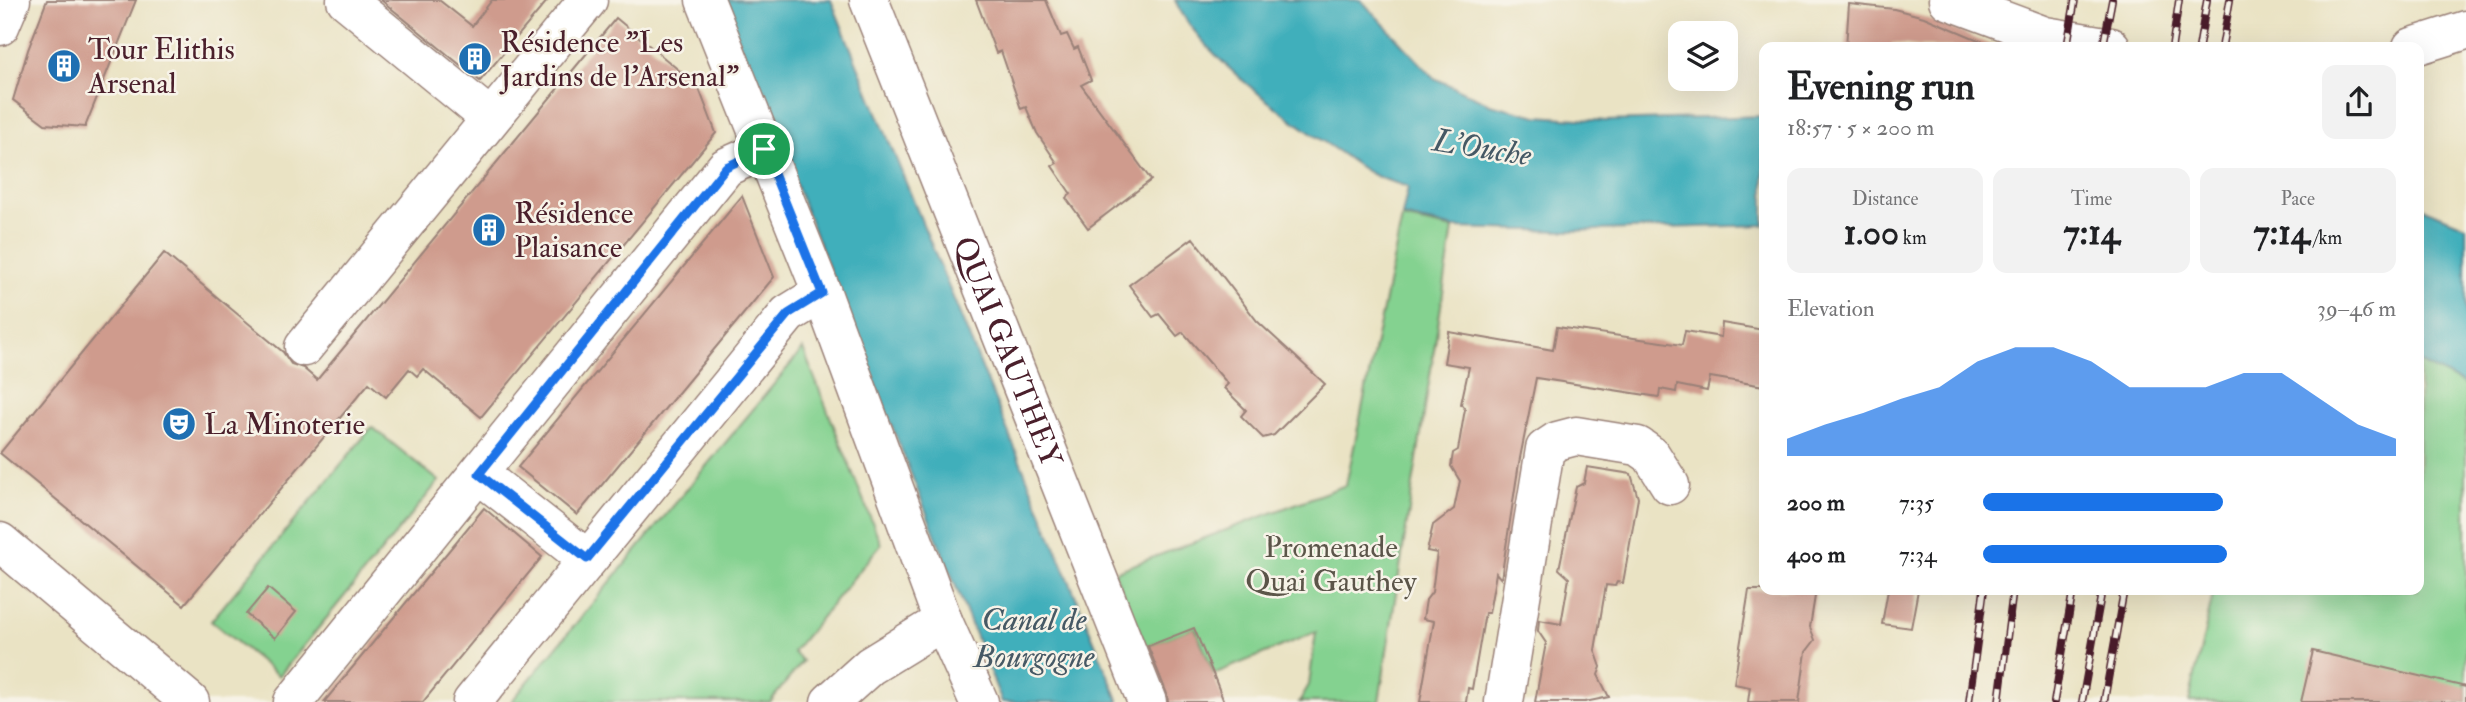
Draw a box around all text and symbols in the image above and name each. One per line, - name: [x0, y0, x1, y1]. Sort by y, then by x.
- map controls: [1668, 21, 1738, 91]
- button: layers: [1668, 21, 1738, 91]
- place label: Résidence "Les Jardins de l'Arsenal": [499, 24, 739, 95]
- place label: Tour Elithis Arsenal: [87, 31, 235, 102]
- building icon: Résidence "Les Jardins de l'Arsenal": [456, 40, 494, 78]
- building icon: Tour Elithis Arsenal: [45, 47, 83, 85]
- text: Evening run: [1787, 63, 1975, 111]
- button: share: [2322, 65, 2396, 139]
- text: 18:57 · 5 × 200 m: [1787, 113, 1934, 142]
- pin: [734, 119, 794, 179]
- water label: L'Ouche: [1428, 120, 1534, 176]
- icon: arrive: [745, 130, 783, 168]
- text: Distance: [1852, 187, 1918, 211]
- text: Time: [2071, 187, 2112, 211]
- text: Pace: [2281, 187, 2315, 211]
- place label: Résidence Plaisance: [514, 195, 633, 266]
- building icon: Résidence Plaisance: [470, 211, 508, 249]
- text: 1.00: [1844, 211, 1899, 255]
- text: 7:14: [2063, 211, 2120, 255]
- text: 7:14: [2253, 211, 2310, 255]
- text: km: [1899, 226, 1927, 250]
- text: /km: [2310, 226, 2342, 250]
- street label: QUAI GAUTHEY: [945, 231, 1070, 473]
- text: Elevation: [1787, 294, 1875, 323]
- text: 39–46 m: [2317, 294, 2396, 323]
- theatre icon: La Minoterie: [160, 405, 198, 443]
- place label: La Minoterie: [204, 406, 365, 443]
- text: 200 m: [1787, 488, 1845, 517]
- text: 7:35: [1899, 488, 1934, 517]
- park label: Promenade Quai Gauthey: [1245, 529, 1418, 600]
- text: 400 m: [1787, 540, 1846, 569]
- text: 7:34: [1899, 540, 1936, 569]
- water label: Canal de Bourgogne: [972, 600, 1095, 677]

